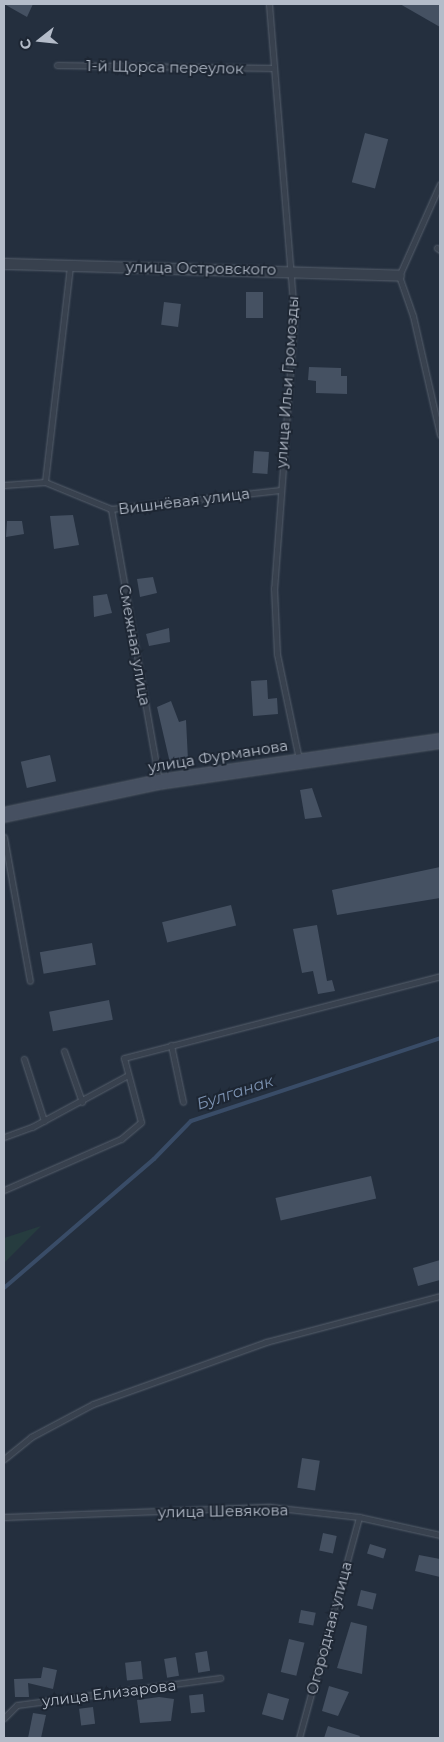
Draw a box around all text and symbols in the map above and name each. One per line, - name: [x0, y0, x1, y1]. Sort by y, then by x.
- north arrow: [15, 15, 65, 65]
- text: С: [16, 37, 36, 52]
- street label: 1-й Щорса переулок: [86, 57, 244, 77]
- street label: улица Островского: [126, 258, 276, 278]
- street label: улица Ильи Громозды: [272, 295, 302, 469]
- street label: Вишнёвая улица: [117, 484, 251, 518]
- street label: Смежная улица: [115, 583, 155, 707]
- street label: улица Фурманова: [147, 736, 289, 776]
- water label: Булганак: [194, 1072, 276, 1114]
- street label: улица Шевякова: [158, 1501, 288, 1521]
- street label: Огородная улица: [303, 1559, 355, 1697]
- street label: улица Елизарова: [41, 1676, 177, 1710]

